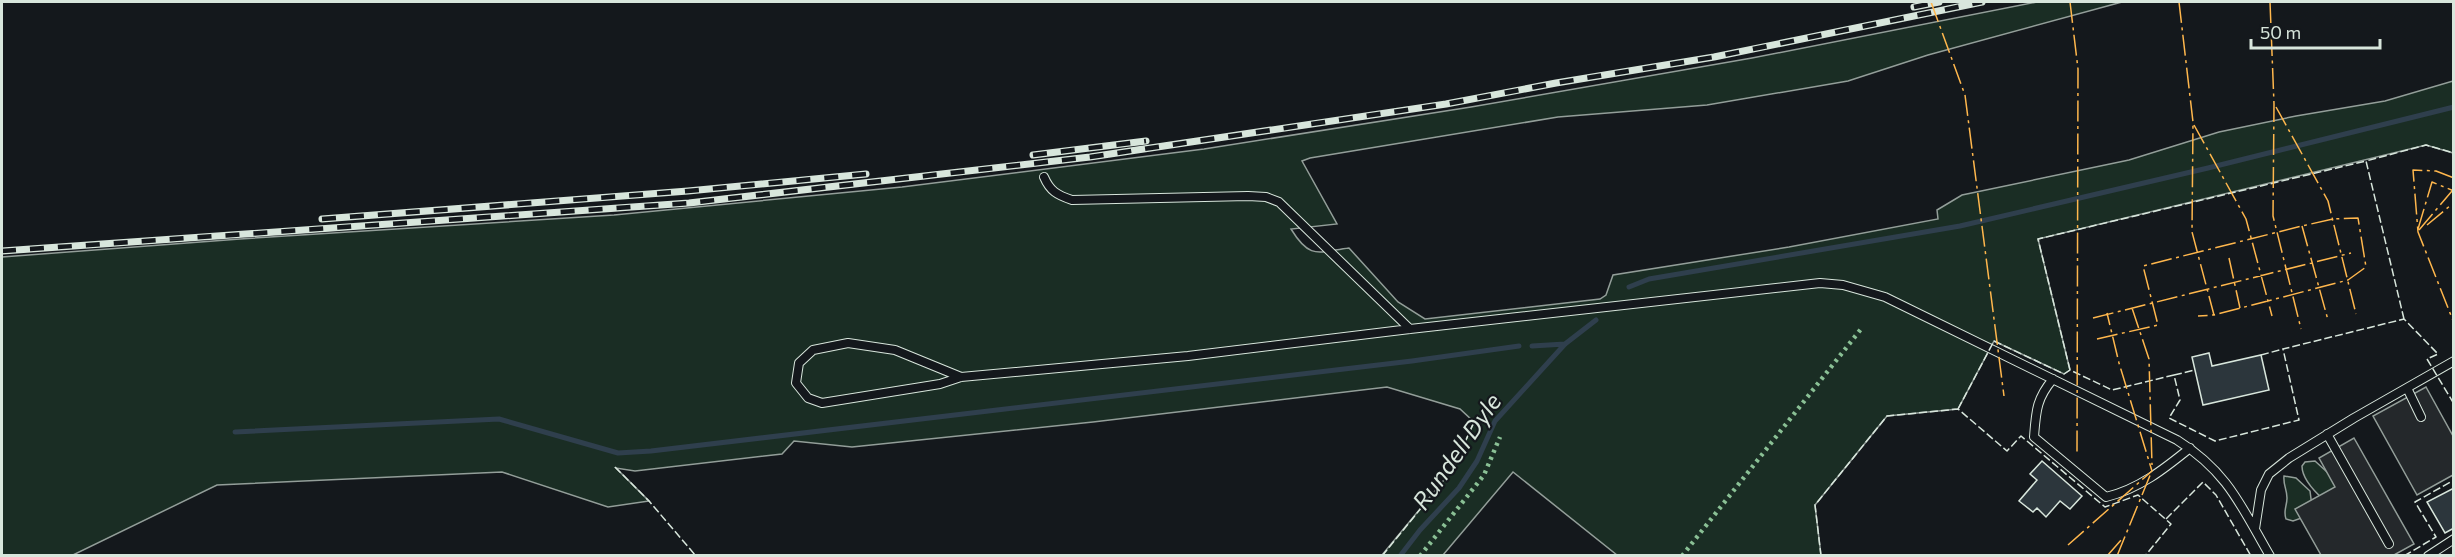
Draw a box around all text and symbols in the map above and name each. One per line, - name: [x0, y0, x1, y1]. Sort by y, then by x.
- scale bar: [2251, 12, 2380, 50]
- text: 50 m: [2260, 21, 2301, 43]
- water label: Rundell Dyle: [1405, 387, 1507, 515]

